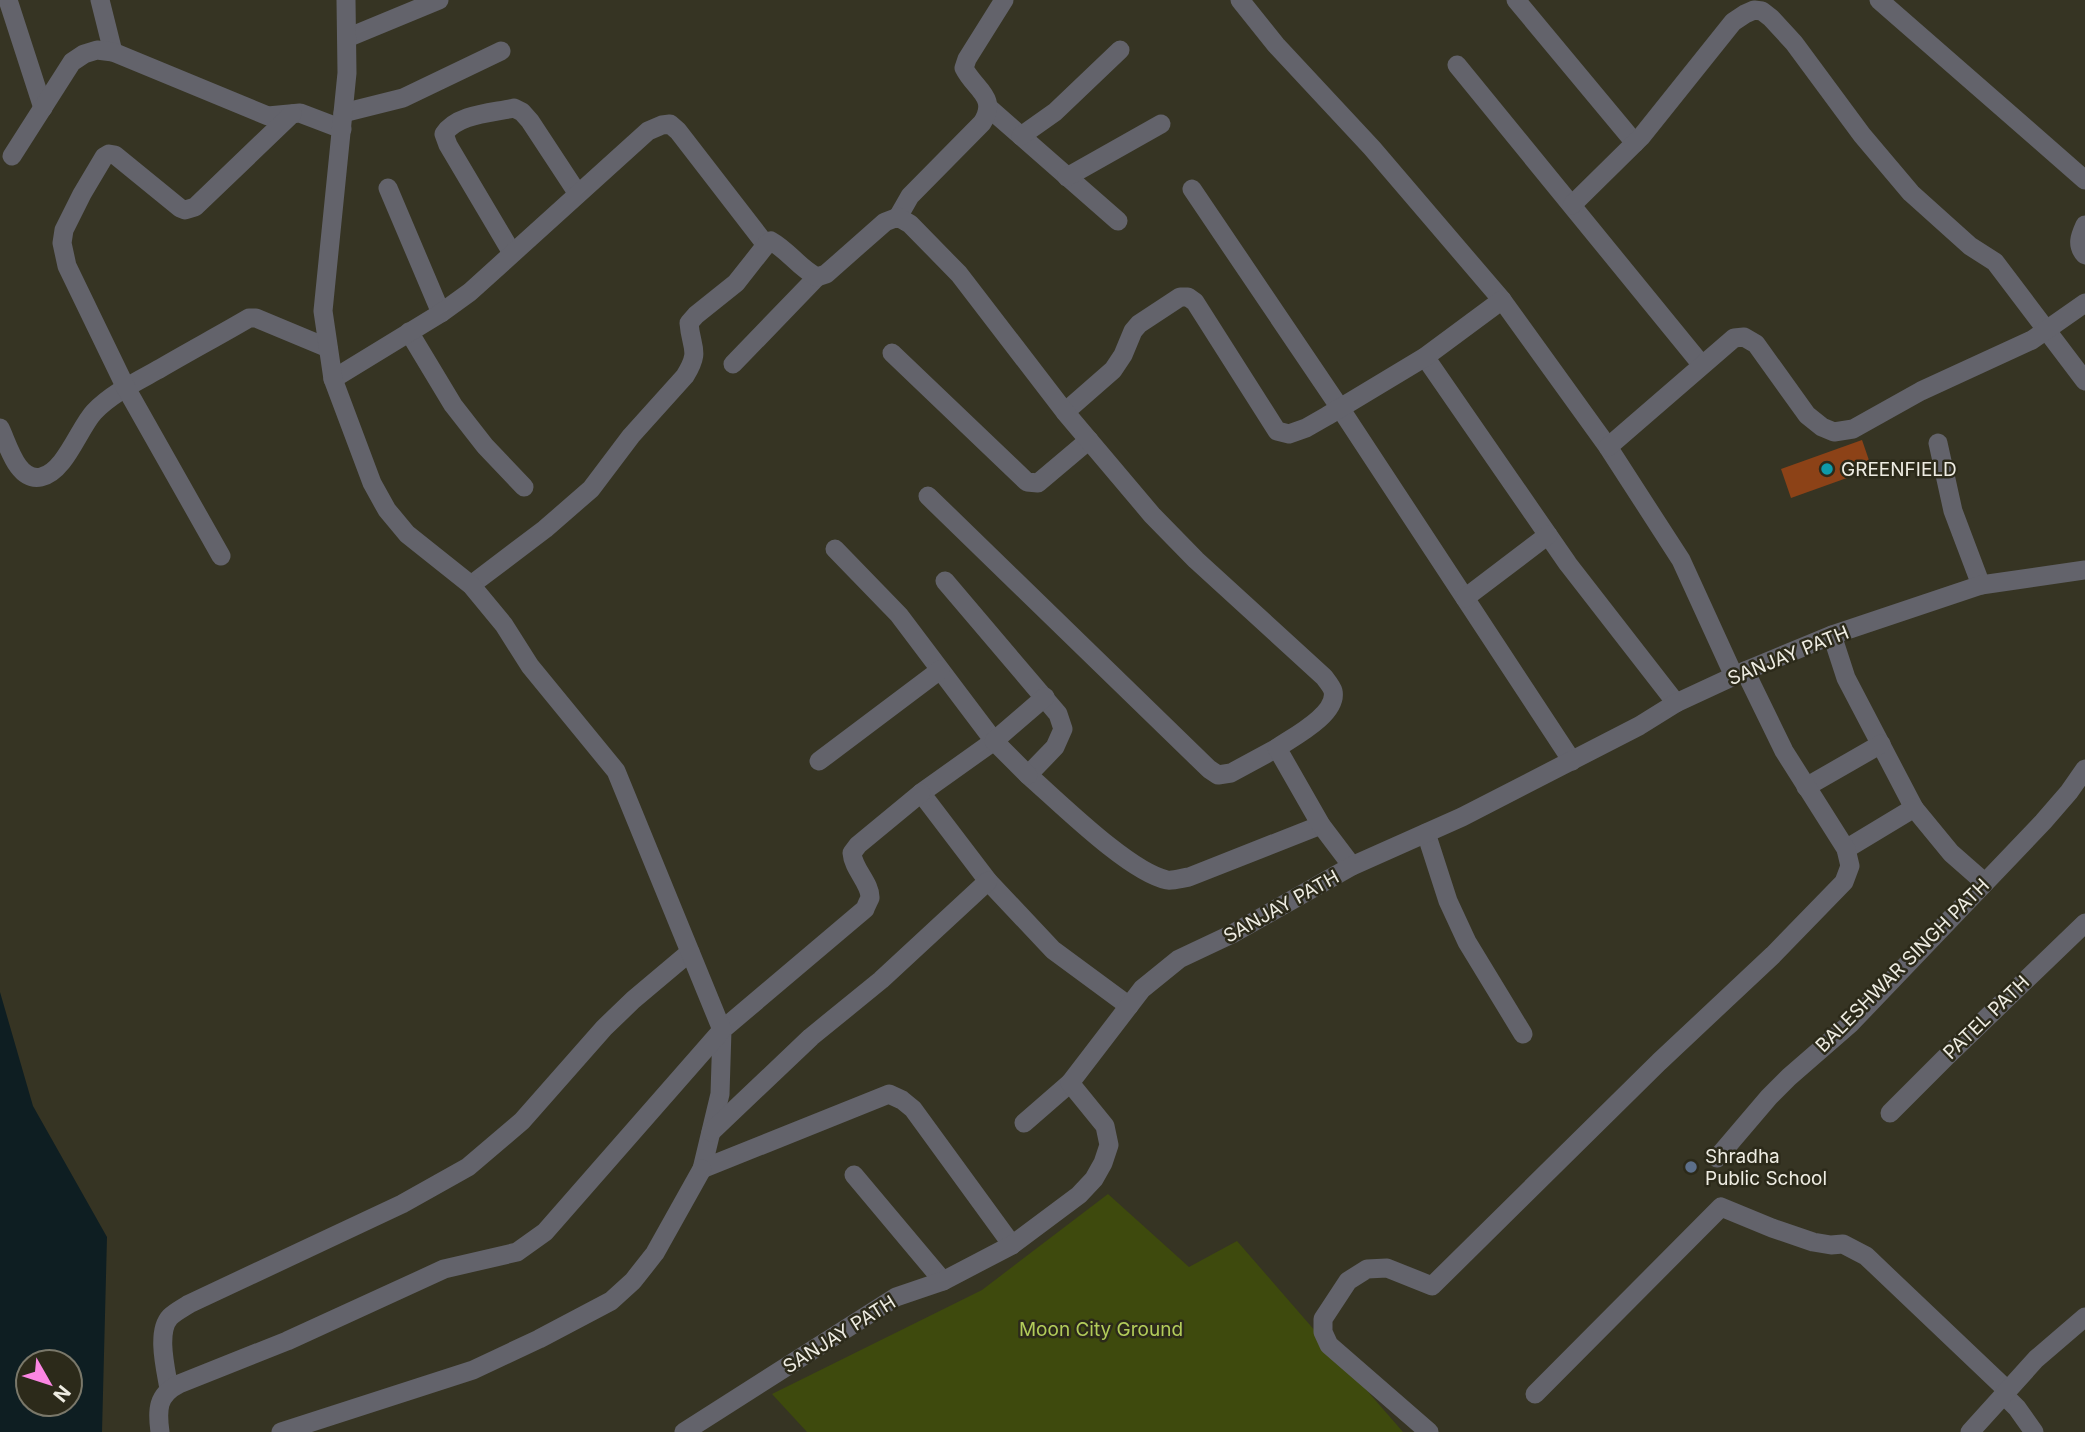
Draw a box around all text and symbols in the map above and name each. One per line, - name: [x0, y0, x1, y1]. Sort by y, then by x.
- place label: GREENFIELD: [1841, 458, 1957, 481]
- marker: GREENFIELD: [1819, 461, 1835, 477]
- street label: SANJAY PATH: [1724, 621, 1852, 690]
- street label: SANJAY PATH: [1219, 865, 1343, 948]
- street label: BALESHWAR SINGH PATH: [1811, 874, 1994, 1057]
- street label: PATEL PATH: [1939, 971, 2034, 1064]
- place label: Shradha Public School: [1705, 1145, 1827, 1190]
- marker: Shradha Public School: [1683, 1159, 1699, 1175]
- street label: SANJAY PATH: [779, 1291, 900, 1378]
- park label: Moon City Ground: [1019, 1318, 1183, 1341]
- north arrow: [14, 1348, 84, 1418]
- text: N: [48, 1381, 75, 1406]

